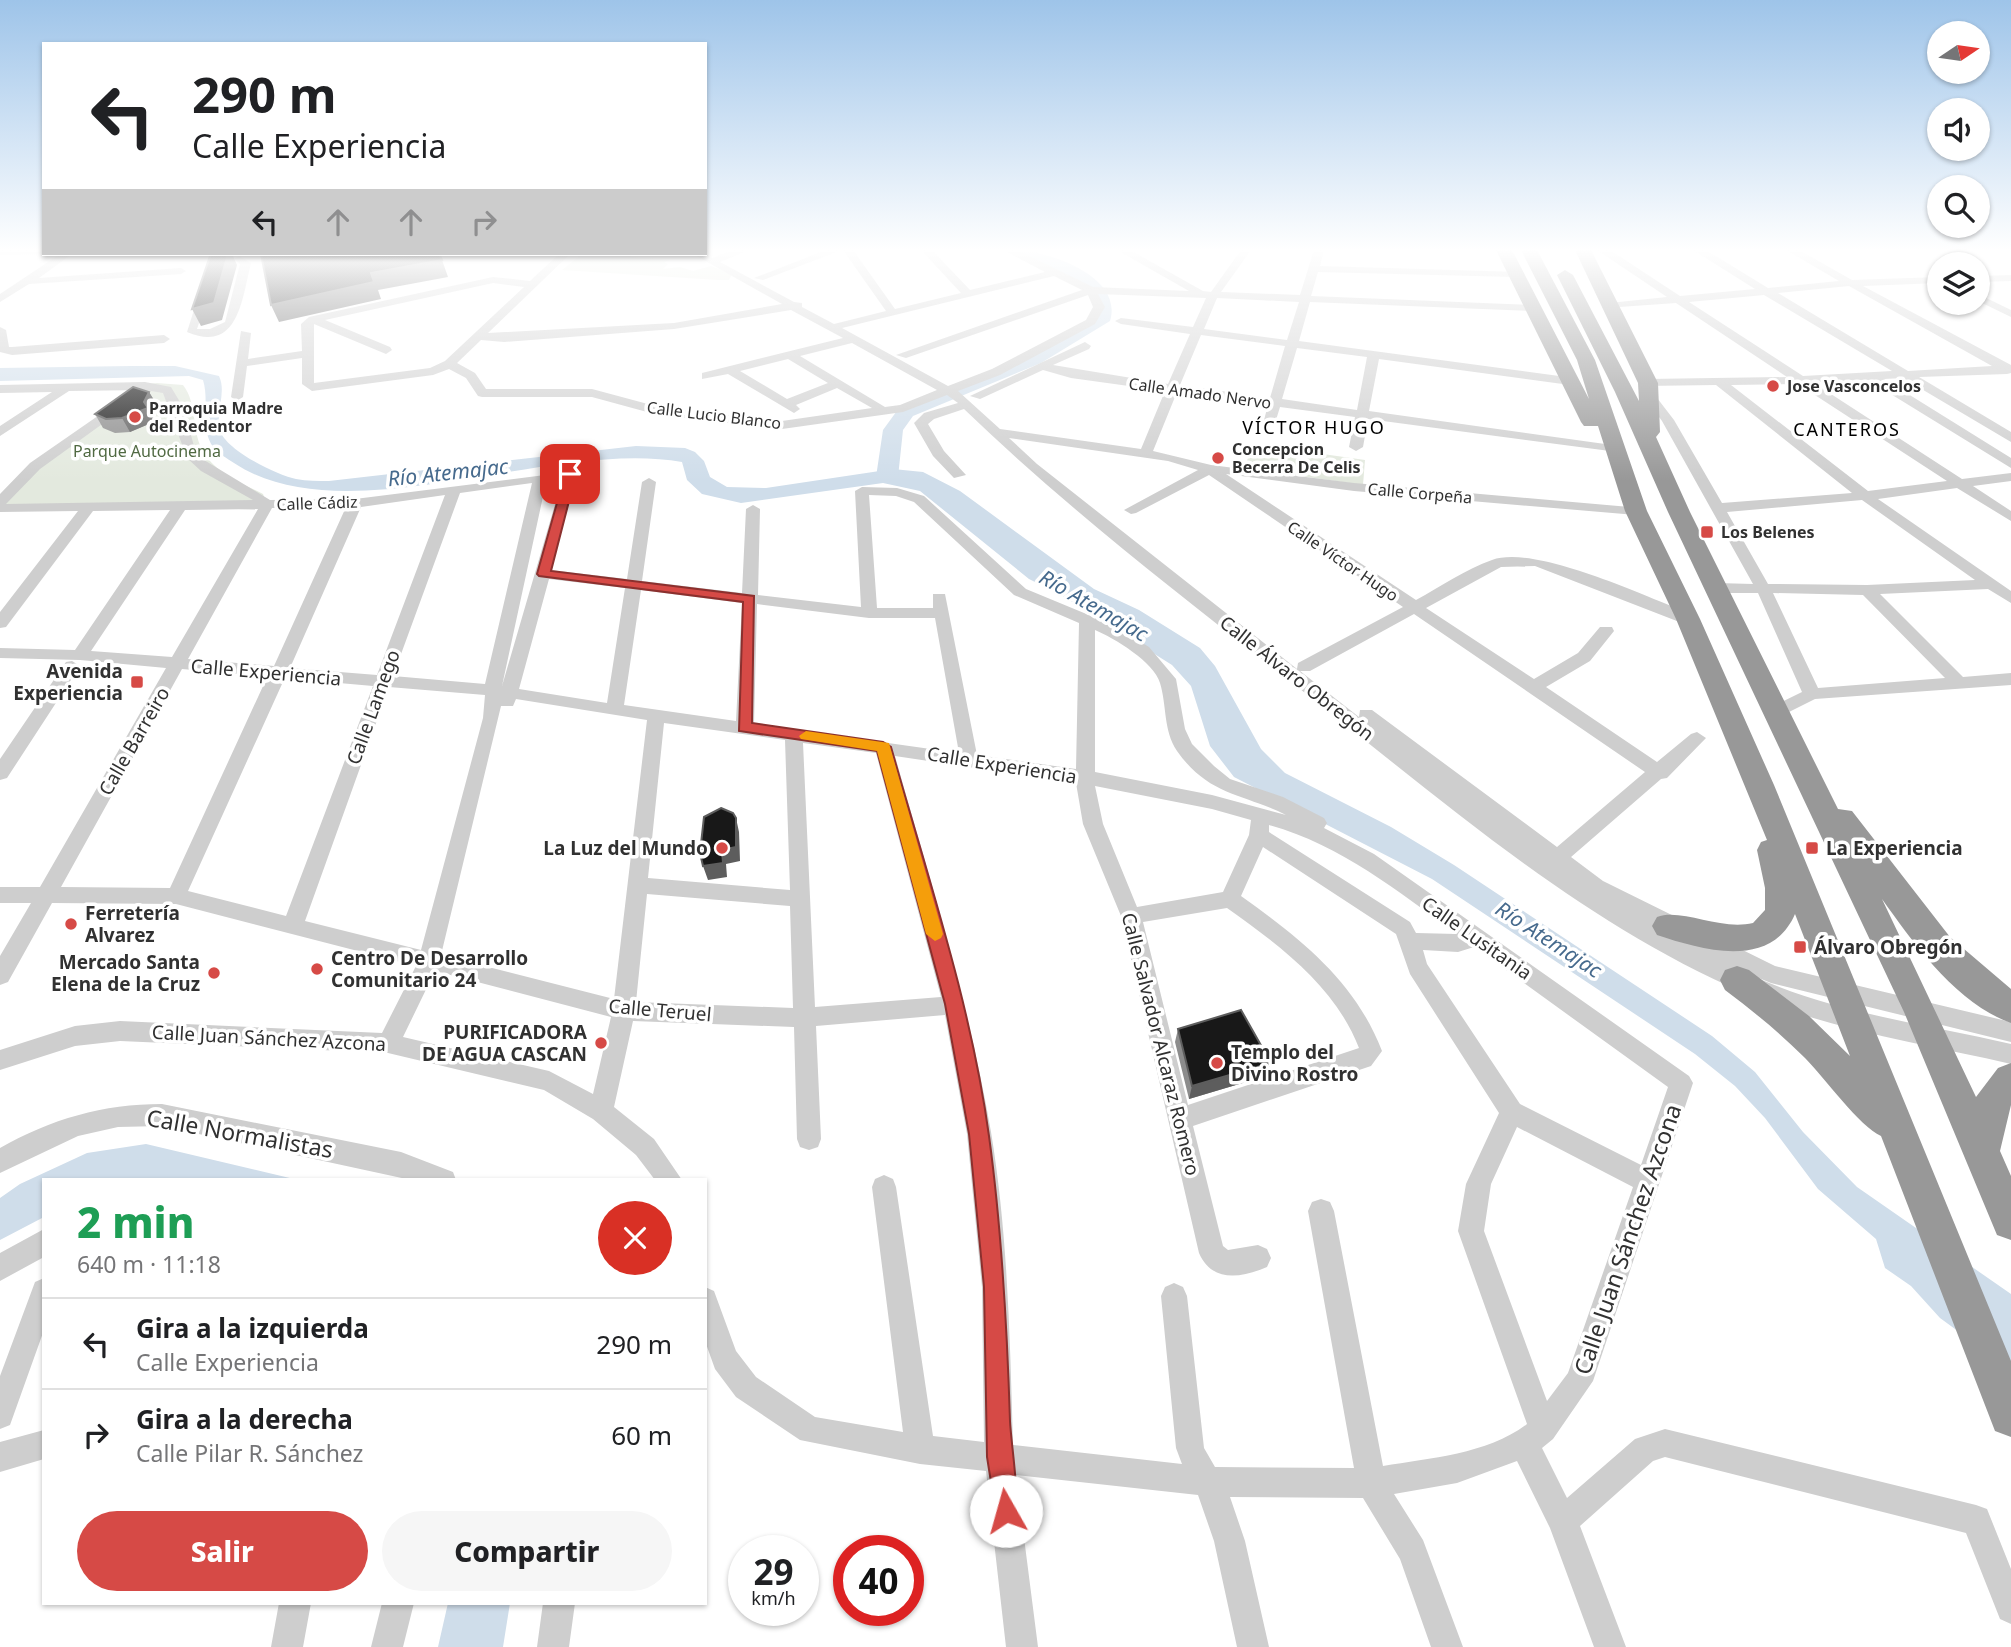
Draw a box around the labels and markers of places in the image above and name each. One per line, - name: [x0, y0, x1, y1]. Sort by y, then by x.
- place label: Jose Vasconcelos: [1785, 375, 1921, 397]
- marker: Jose Vasconcelos: [1765, 378, 1781, 394]
- place label: Parroquia Madre del Redentor: [149, 397, 283, 437]
- marker: Parroquia Madre del Redentor: [127, 409, 143, 425]
- place label: Concepcion Becerra De Celis: [1232, 438, 1361, 478]
- pin: [540, 444, 600, 504]
- marker: Concepcion Becerra De Celis: [1210, 450, 1226, 466]
- place label: Los Belenes: [1721, 521, 1815, 543]
- marker: Los Belenes: [1699, 524, 1715, 540]
- place label: Avenida Experiencia: [13, 658, 123, 706]
- marker: Avenida Experiencia: [129, 674, 145, 690]
- place label: La Luz del Mundo: [543, 835, 708, 861]
- place label: La Experiencia: [1826, 835, 1963, 861]
- marker: La Luz del Mundo: [714, 840, 730, 856]
- marker: La Experiencia: [1804, 840, 1820, 856]
- place label: Ferretería Alvarez: [85, 900, 180, 948]
- marker: Ferretería Alvarez: [63, 916, 79, 932]
- place label: Álvaro Obregón: [1814, 934, 1963, 960]
- marker: Álvaro Obregón: [1792, 939, 1808, 955]
- place label: Centro De Desarrollo Comunitario 24: [331, 945, 528, 993]
- place label: Mercado Santa Elena de la Cruz: [51, 949, 200, 997]
- marker: Centro De Desarrollo Comunitario 24: [309, 961, 325, 977]
- marker: Mercado Santa Elena de la Cruz: [206, 965, 222, 981]
- place label: PURIFICADORA DE AGUA CASCAN: [422, 1019, 588, 1067]
- marker: PURIFICADORA DE AGUA CASCAN: [593, 1035, 609, 1051]
- place label: Templo del Divino Rostro: [1231, 1039, 1358, 1087]
- marker: Templo del Divino Rostro: [1209, 1055, 1225, 1071]

